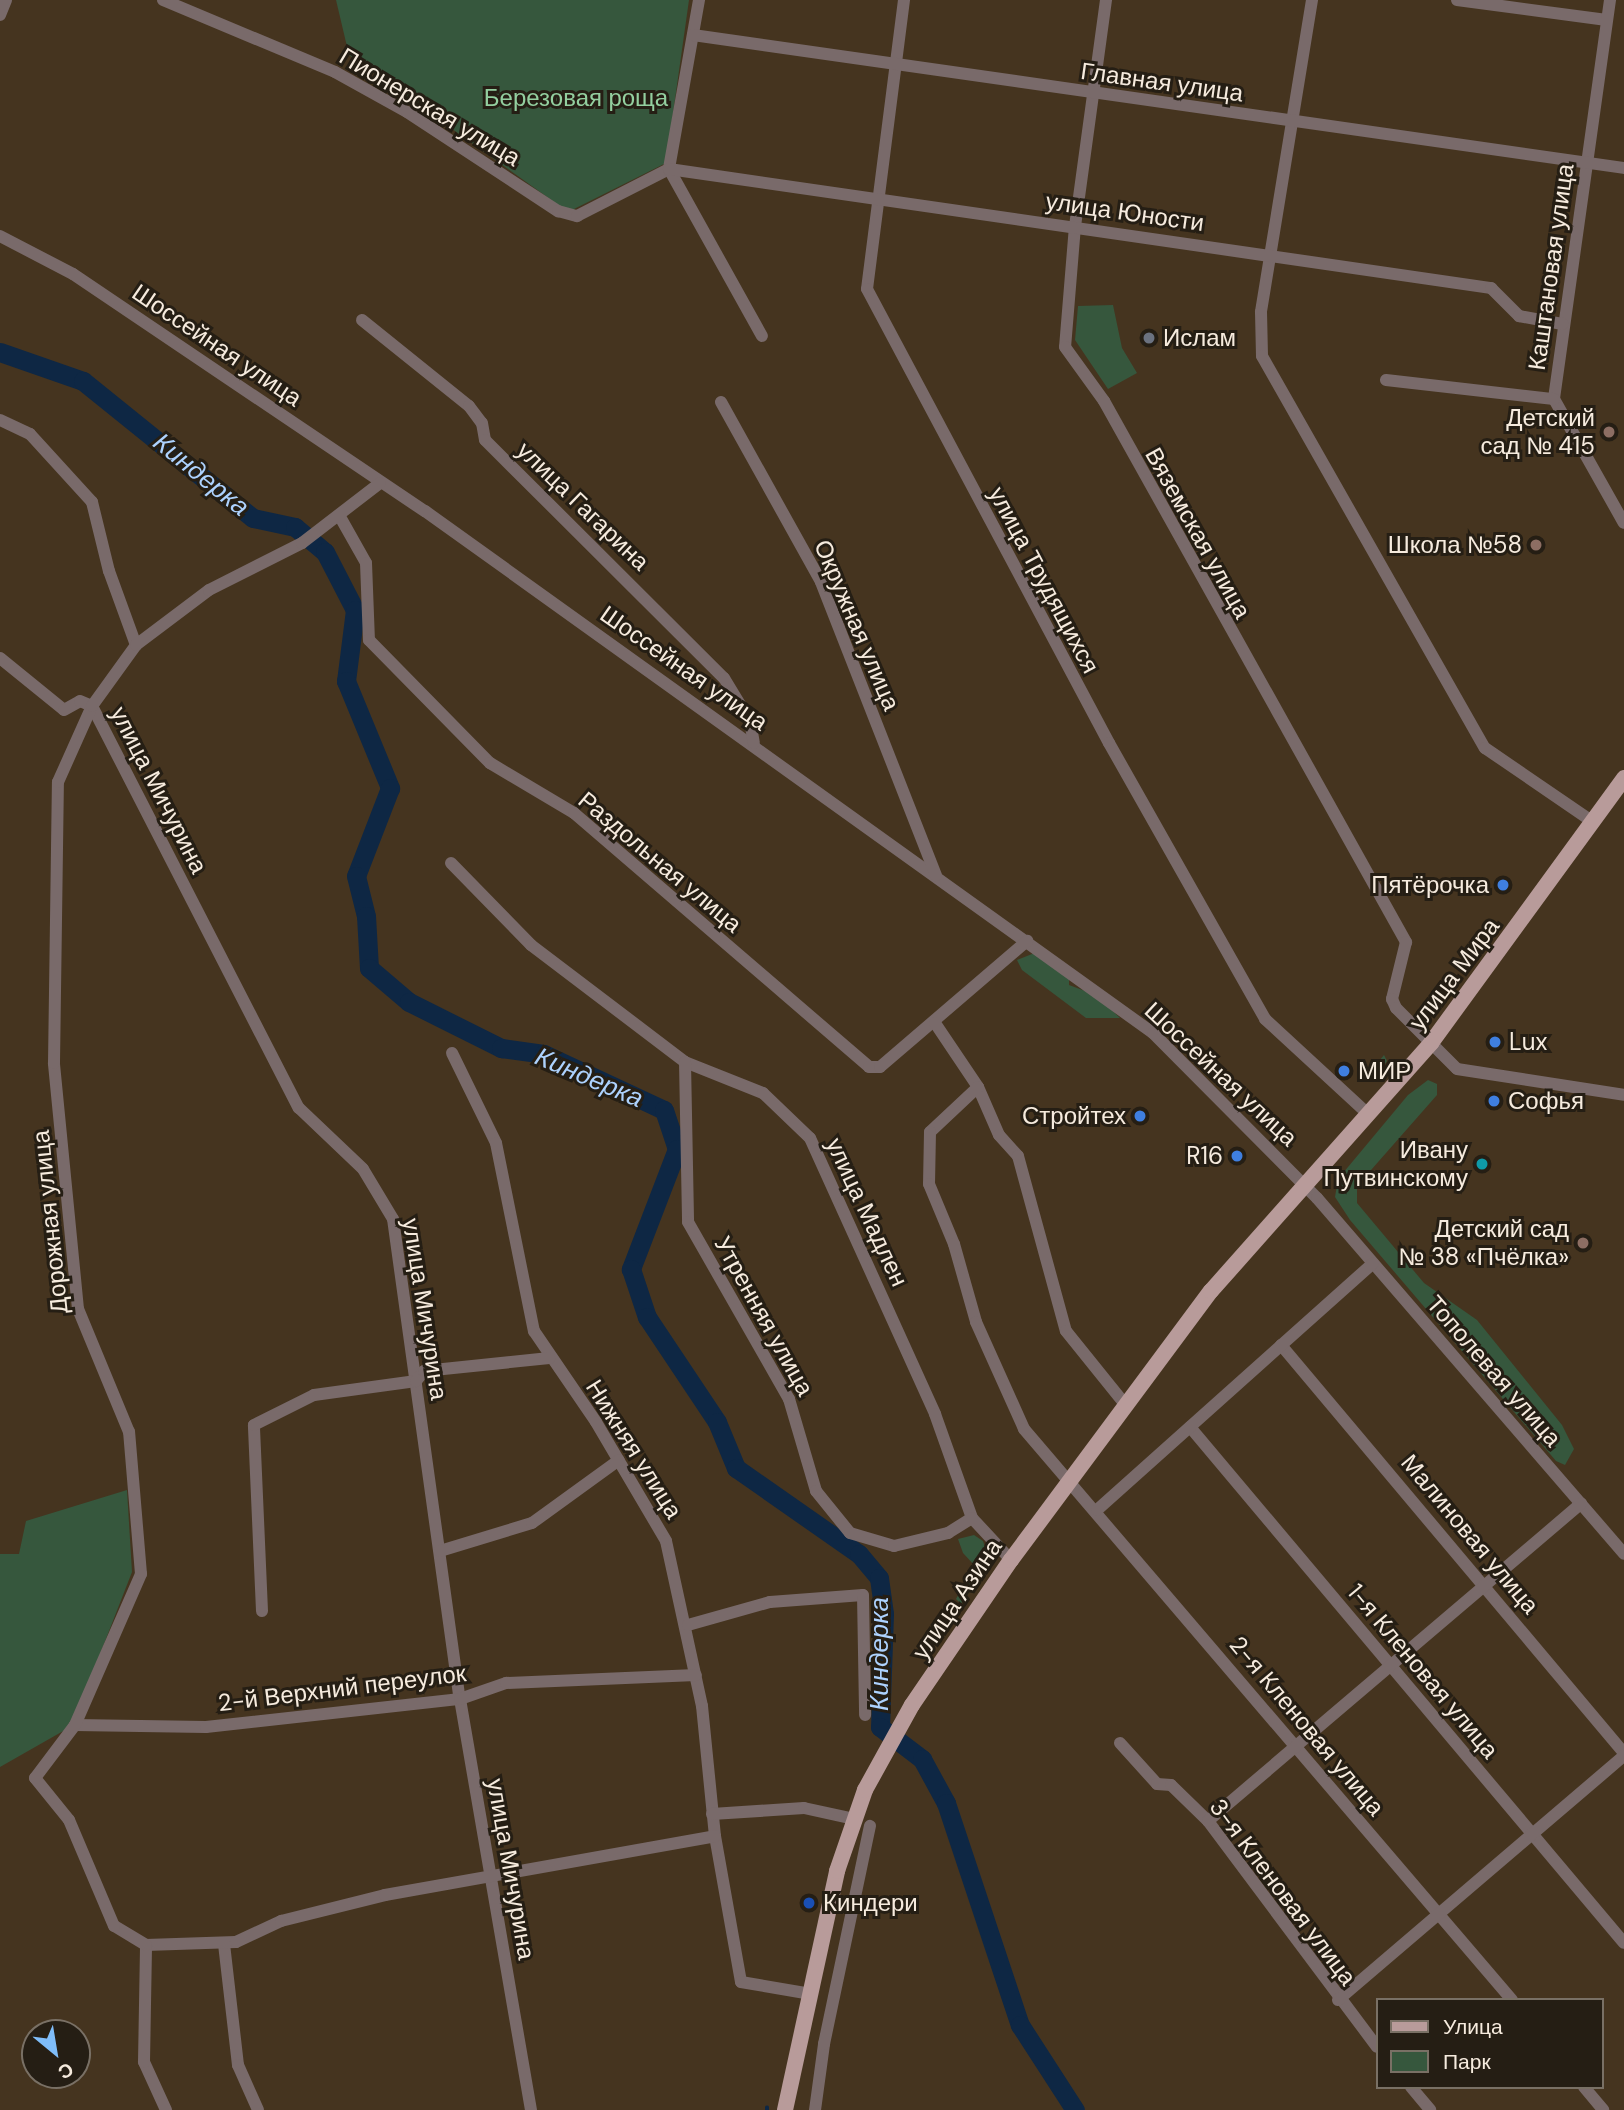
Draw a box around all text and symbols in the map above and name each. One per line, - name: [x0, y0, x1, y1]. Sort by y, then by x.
- street label: Пионерская улица: [334, 42, 526, 172]
- street label: Главная улица: [1079, 56, 1245, 108]
- park label: Березовая роща: [484, 84, 668, 112]
- street label: Каштановая улица: [1522, 162, 1580, 372]
- street label: улица Юности: [1044, 187, 1206, 237]
- street label: Шоссейная улица: [127, 278, 307, 412]
- place label: Ислам: [1163, 324, 1236, 352]
- marker: Ислам: [1141, 330, 1157, 346]
- place label: Детский сад № 415: [1480, 404, 1595, 460]
- marker: Детский сад № 415: [1601, 424, 1617, 440]
- water label: Киндерка: [147, 427, 255, 523]
- street label: улица Гагарина: [511, 436, 655, 576]
- street label: Вяземская улица: [1139, 442, 1257, 624]
- street label: улица Трудящихся: [983, 482, 1105, 678]
- place label: Школа №58: [1388, 531, 1522, 559]
- street label: Окружная улица: [808, 535, 906, 715]
- marker: Школа №58: [1528, 537, 1544, 553]
- street label: Шоссейная улица: [595, 599, 773, 737]
- street label: улица Мичурина: [105, 702, 213, 878]
- street label: Раздольная улица: [573, 785, 747, 939]
- place label: Пятёрочка: [1371, 871, 1489, 899]
- marker: Пятёрочка: [1495, 877, 1511, 893]
- street label: улица Мира: [1403, 912, 1505, 1036]
- street label: Шоссейная улица: [1139, 996, 1303, 1152]
- place label: Lux: [1509, 1028, 1547, 1056]
- marker: Lux: [1487, 1034, 1503, 1050]
- water label: Киндерка: [530, 1041, 648, 1115]
- place label: МИР: [1358, 1057, 1411, 1085]
- marker: МИР: [1336, 1063, 1352, 1079]
- place label: Софья: [1508, 1087, 1584, 1115]
- marker: Софья: [1486, 1093, 1502, 1109]
- place label: Стройтех: [1022, 1102, 1126, 1130]
- marker: Стройтех: [1132, 1108, 1148, 1124]
- street label: Дорожная улица: [26, 1129, 74, 1315]
- street label: улица Мадлен: [820, 1133, 914, 1291]
- place label: Ивану Путвинскому: [1323, 1136, 1468, 1192]
- place label: R16: [1186, 1142, 1223, 1170]
- marker: R16: [1229, 1148, 1245, 1164]
- marker: Ивану Путвинскому: [1474, 1156, 1490, 1172]
- place label: Детский сад № 38 «Пчёлка»: [1399, 1215, 1569, 1271]
- street label: улица Мичурина: [396, 1216, 454, 1402]
- street label: Утренняя улица: [708, 1231, 820, 1401]
- marker: Детский сад № 38 «Пчёлка»: [1575, 1235, 1591, 1251]
- street label: Тополевая улица: [1421, 1290, 1567, 1452]
- street label: Нижняя улица: [580, 1374, 688, 1524]
- street label: Малиновая улица: [1395, 1449, 1545, 1619]
- street label: улица Азина: [906, 1533, 1008, 1665]
- street label: 1-я Кленовая улица: [1342, 1578, 1504, 1764]
- water label: Киндерка: [864, 1597, 896, 1711]
- street label: 2-я Кленовая улица: [1224, 1630, 1390, 1822]
- street label: 2-й Верхний переулок: [216, 1658, 468, 1718]
- street label: улица Мичурина: [481, 1776, 541, 1962]
- street label: 3-я Кленовая улица: [1204, 1793, 1362, 1991]
- place label: Киндери: [823, 1889, 918, 1917]
- marker: Киндери: [801, 1895, 817, 1911]
- legend: [1376, 1998, 1603, 2089]
- text: Улица: [1443, 2013, 1503, 2041]
- north arrow: [21, 2019, 91, 2089]
- text: Парк: [1443, 2048, 1491, 2076]
- text: С: [54, 2057, 78, 2085]

